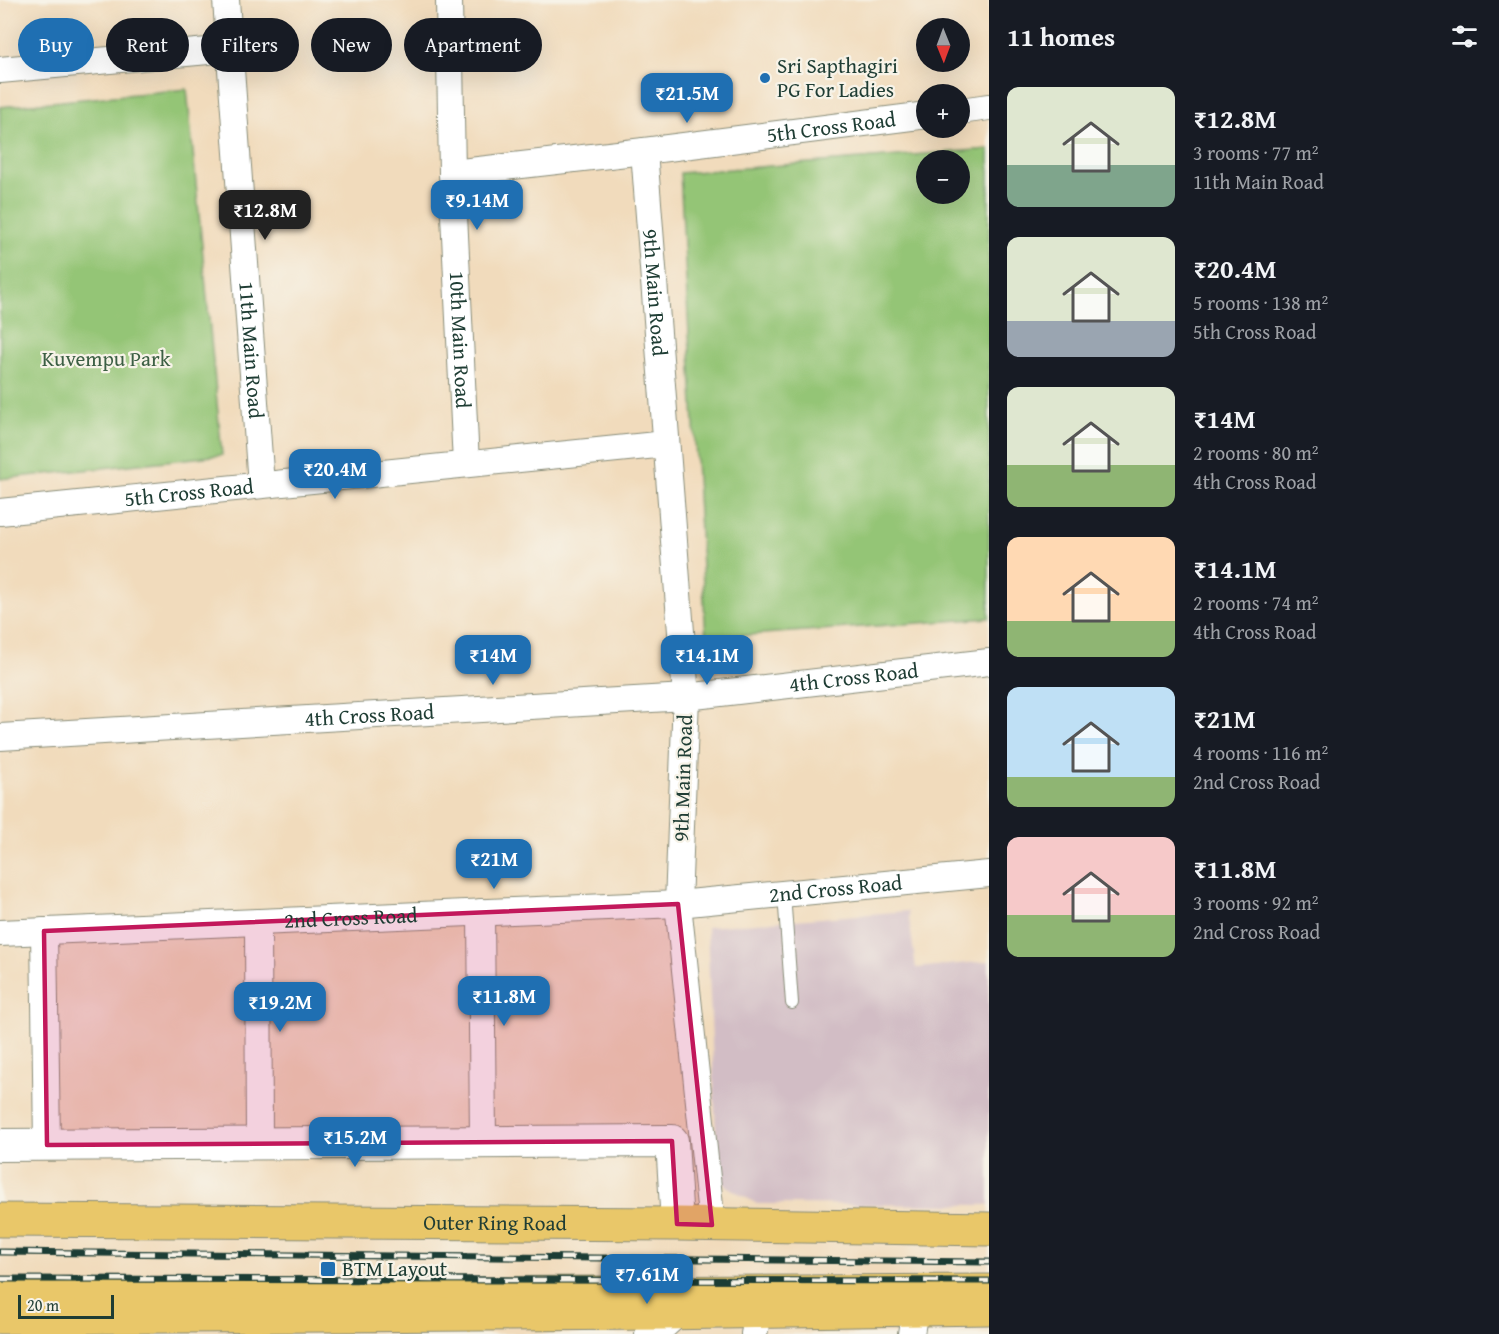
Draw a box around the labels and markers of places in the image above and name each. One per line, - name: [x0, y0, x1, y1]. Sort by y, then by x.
- place label: Sri Sapthagiri PG For Ladies: [777, 50, 898, 105]
- marker: Sri Sapthagiri PG For Ladies: [758, 71, 772, 85]
- pin: ₹21.5M: [638, 73, 736, 124]
- pin: ₹9.14M: [428, 180, 526, 231]
- pin: ₹12.8M: [216, 190, 314, 241]
- pin: ₹20.4M: [286, 449, 384, 500]
- pin: ₹14M: [457, 635, 529, 686]
- pin: ₹14.1M: [658, 635, 756, 686]
- pin: ₹21M: [458, 839, 530, 890]
- pin: ₹11.8M: [455, 976, 553, 1027]
- pin: ₹19.2M: [231, 982, 329, 1033]
- pin: ₹15.2M: [306, 1117, 404, 1168]
- place label: BTM Layout: [342, 1253, 448, 1284]
- pin: ₹7.61M: [598, 1254, 696, 1305]
- marker: BTM Layout: [319, 1260, 337, 1278]

